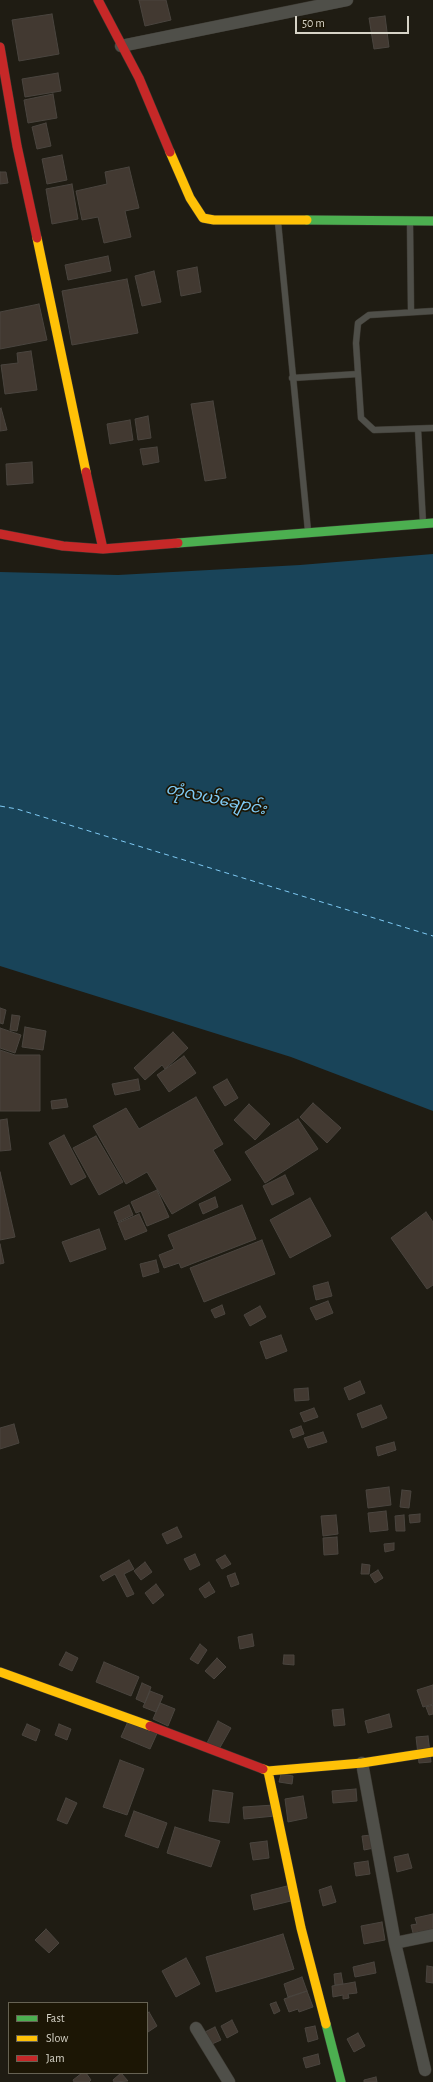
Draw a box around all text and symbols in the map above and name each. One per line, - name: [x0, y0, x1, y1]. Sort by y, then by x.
- scale bar: [297, 8, 411, 34]
- text: 50 m: [302, 17, 325, 29]
- water label: တုံလယ်ချောင်း: [164, 779, 268, 819]
- legend: [8, 2002, 148, 2074]
- text: Fast: [46, 2012, 65, 2024]
- text: Slow: [46, 2032, 68, 2044]
- text: Jam: [46, 2052, 65, 2064]

